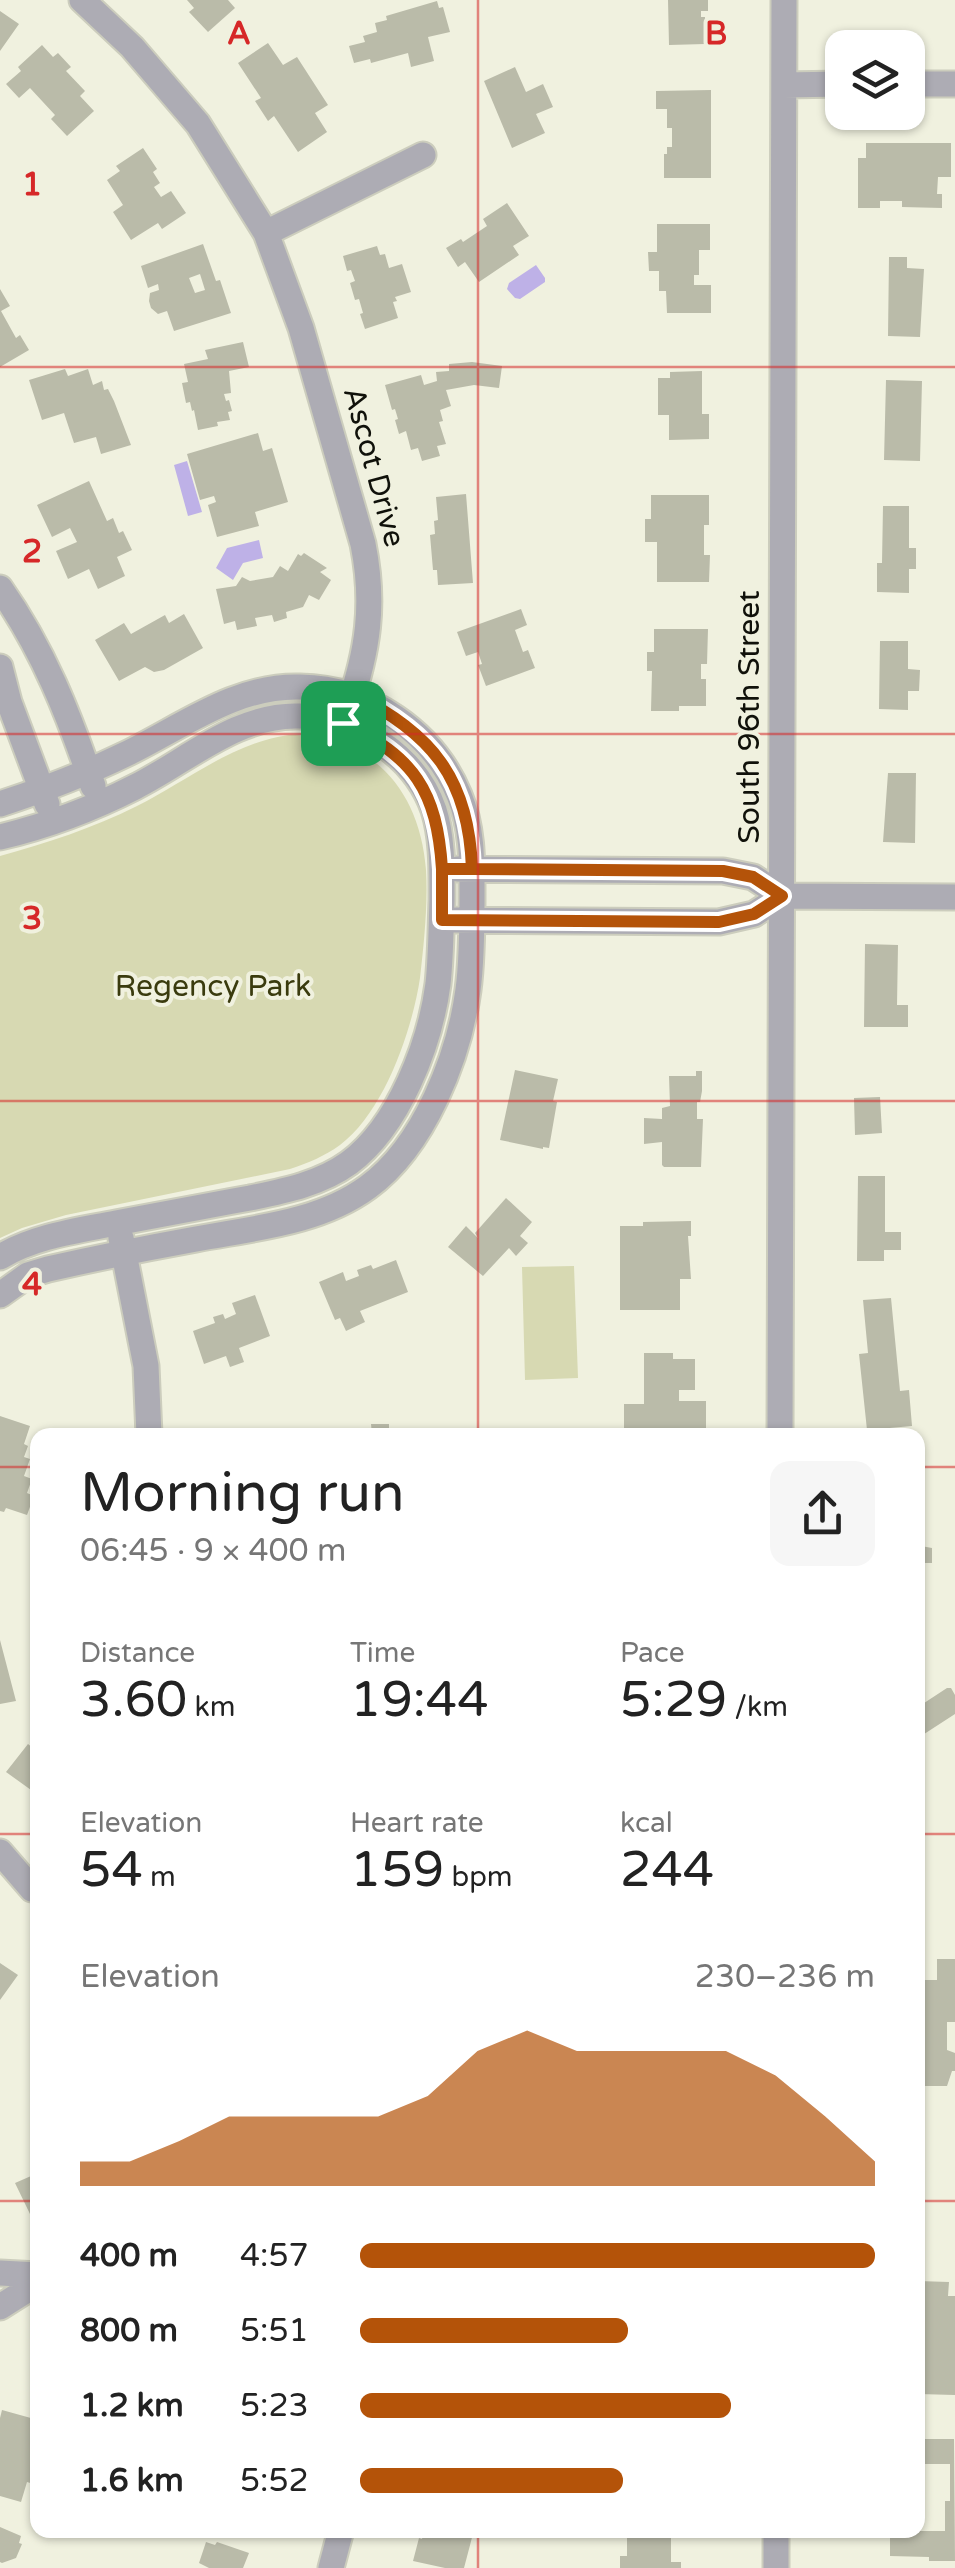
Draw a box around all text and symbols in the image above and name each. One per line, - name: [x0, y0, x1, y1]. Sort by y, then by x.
- text: A: [227, 15, 251, 53]
- text: B: [705, 15, 727, 53]
- map controls: [825, 30, 925, 130]
- button: layers: [825, 30, 925, 130]
- text: 1: [22, 166, 42, 204]
- street label: Ascot Drive: [335, 383, 413, 551]
- text: 2: [22, 533, 42, 571]
- street label: South 96th Street: [731, 590, 768, 844]
- pin: [301, 681, 386, 766]
- icon: arrive: [316, 696, 371, 751]
- text: 3: [22, 900, 42, 938]
- park label: Regency Park: [115, 968, 311, 1005]
- text: 4: [22, 1266, 42, 1304]
- text: Morning run: [80, 1461, 405, 1527]
- button: share: [770, 1461, 875, 1566]
- text: 06:45 · 9 × 400 m: [80, 1532, 346, 1570]
- text: Distance: [80, 1636, 195, 1670]
- text: Time: [350, 1636, 415, 1670]
- text: Pace: [620, 1636, 684, 1670]
- text: 3.60: [80, 1670, 187, 1730]
- text: 19:44: [350, 1670, 489, 1730]
- text: 5:29: [620, 1670, 727, 1730]
- text: km: [187, 1690, 235, 1724]
- text: /km: [727, 1690, 788, 1724]
- text: Elevation: [80, 1806, 202, 1840]
- text: Heart rate: [350, 1806, 484, 1840]
- text: kcal: [620, 1806, 673, 1840]
- text: 54: [80, 1840, 143, 1900]
- text: 159: [350, 1840, 444, 1900]
- text: 244: [620, 1840, 714, 1900]
- text: m: [143, 1860, 176, 1894]
- text: bpm: [444, 1860, 513, 1894]
- text: Elevation: [80, 1958, 220, 1996]
- text: 230–236 m: [695, 1958, 875, 1996]
- text: 400 m: [80, 2237, 178, 2275]
- text: 4:57: [240, 2237, 309, 2275]
- text: 800 m: [80, 2312, 178, 2350]
- text: 5:51: [240, 2312, 309, 2350]
- text: 1.2 km: [80, 2387, 184, 2425]
- text: 5:23: [240, 2387, 309, 2425]
- text: 1.6 km: [80, 2462, 184, 2500]
- text: 5:52: [240, 2462, 309, 2500]

